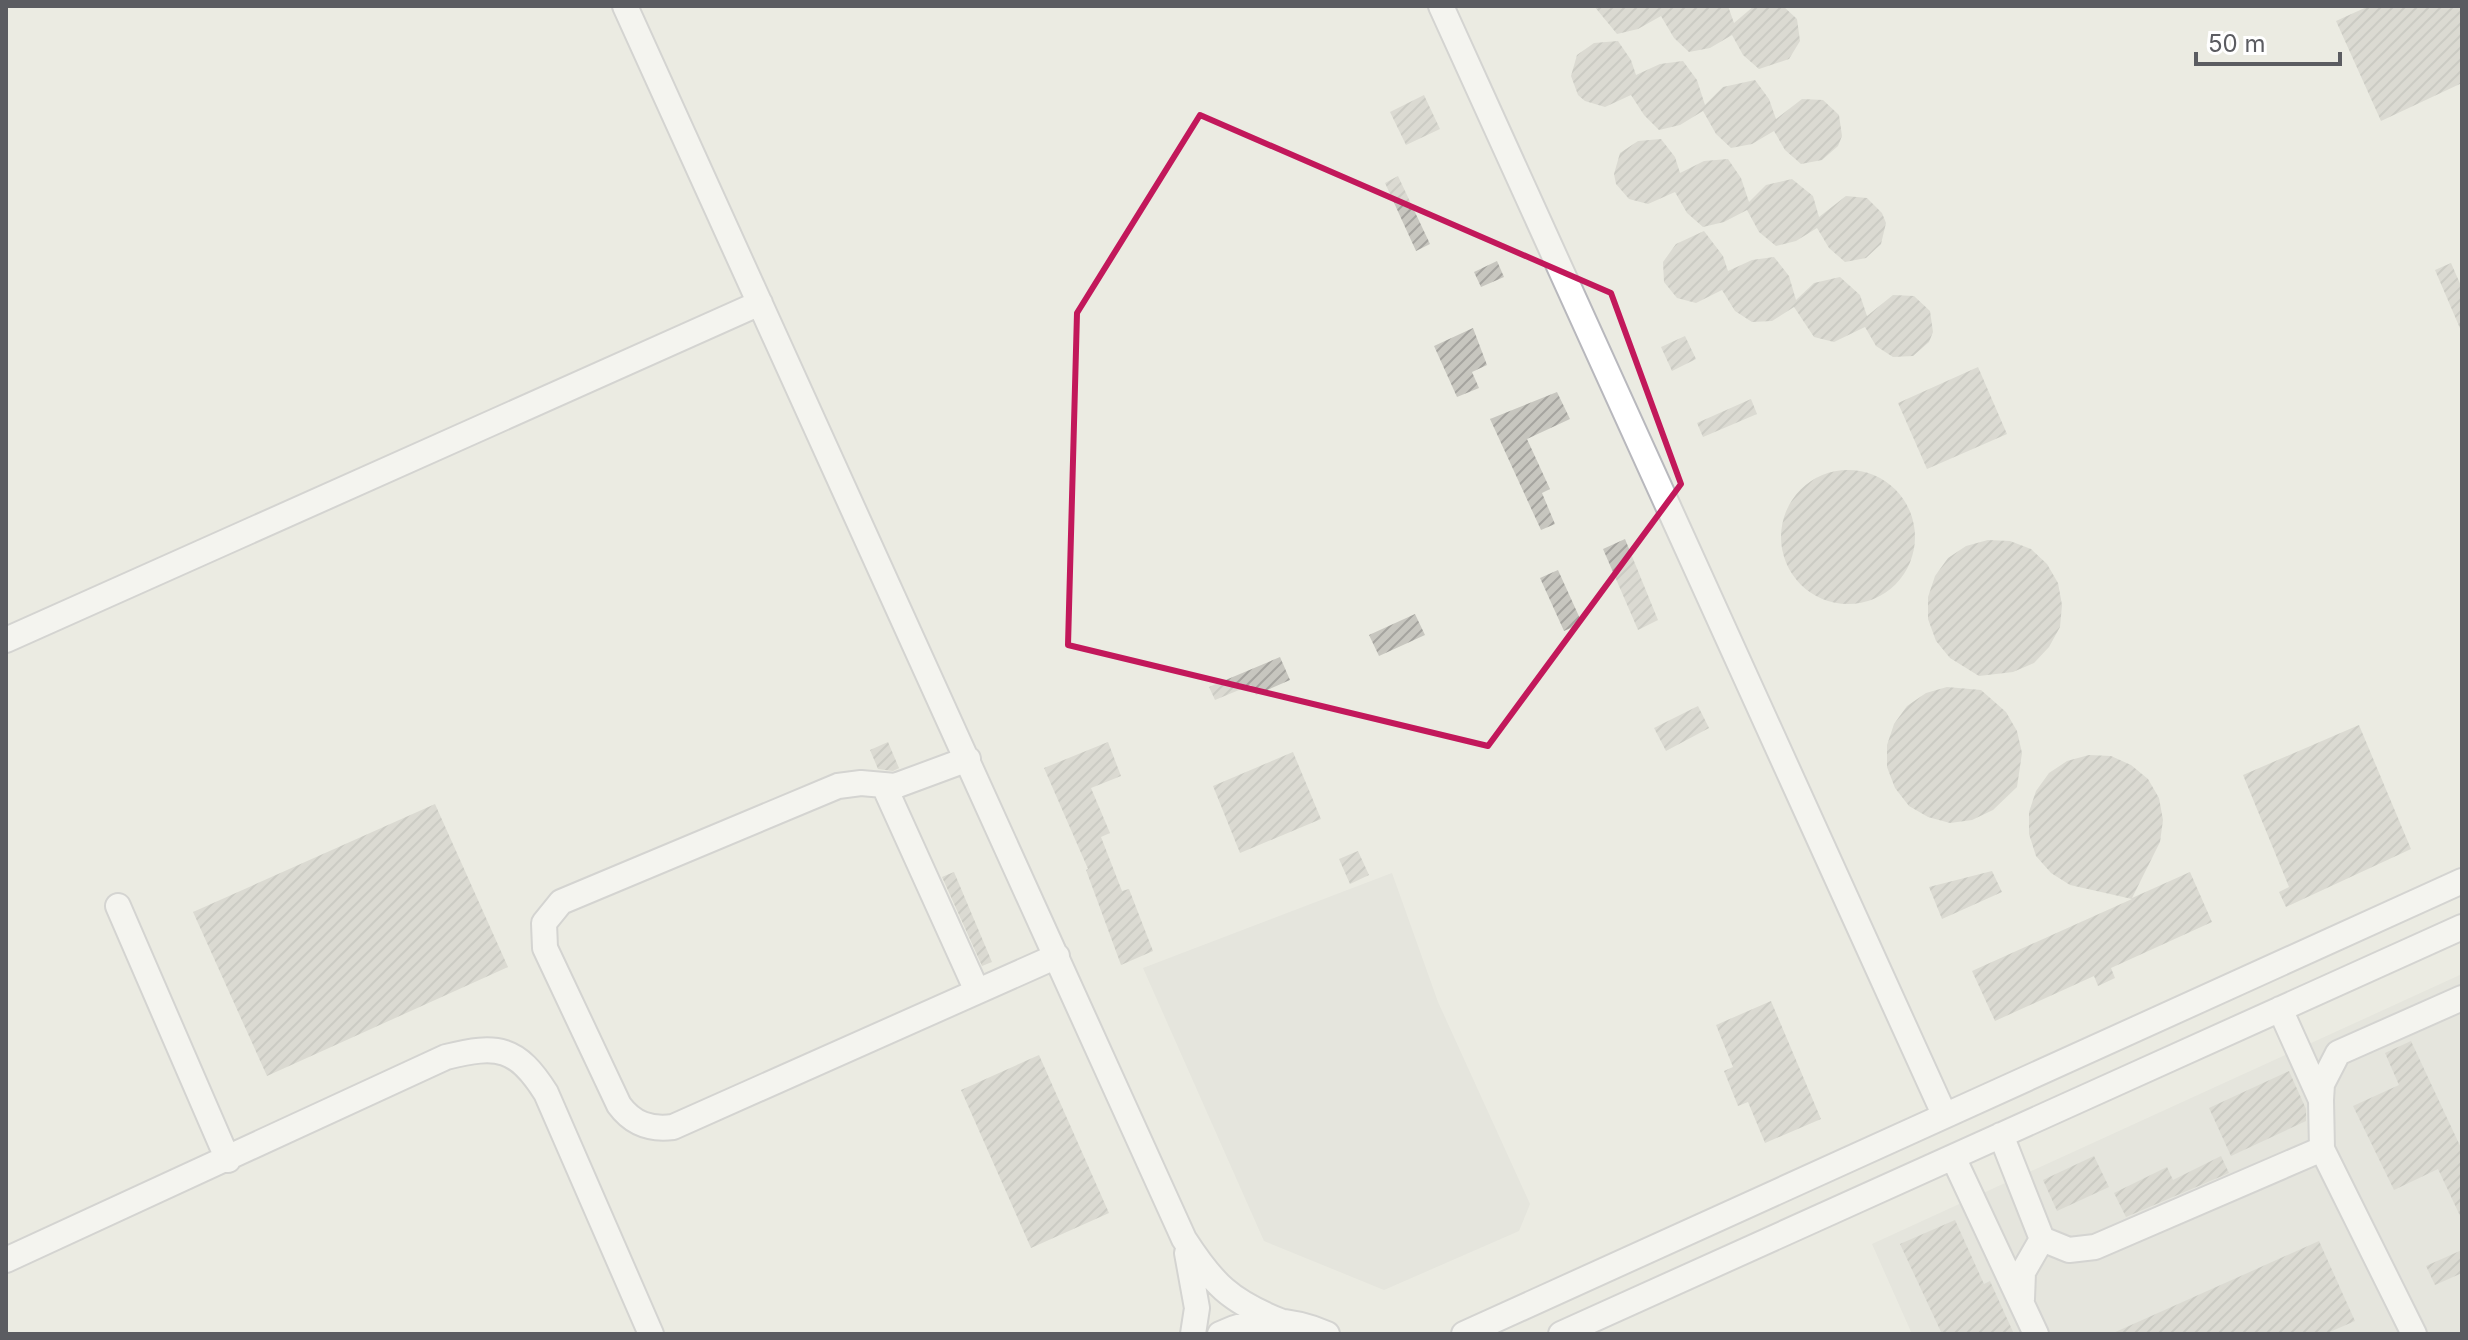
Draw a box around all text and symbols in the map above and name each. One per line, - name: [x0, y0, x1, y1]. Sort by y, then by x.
- scale bar: [2196, 16, 2340, 66]
- text: 50 m: [2208, 29, 2266, 58]

